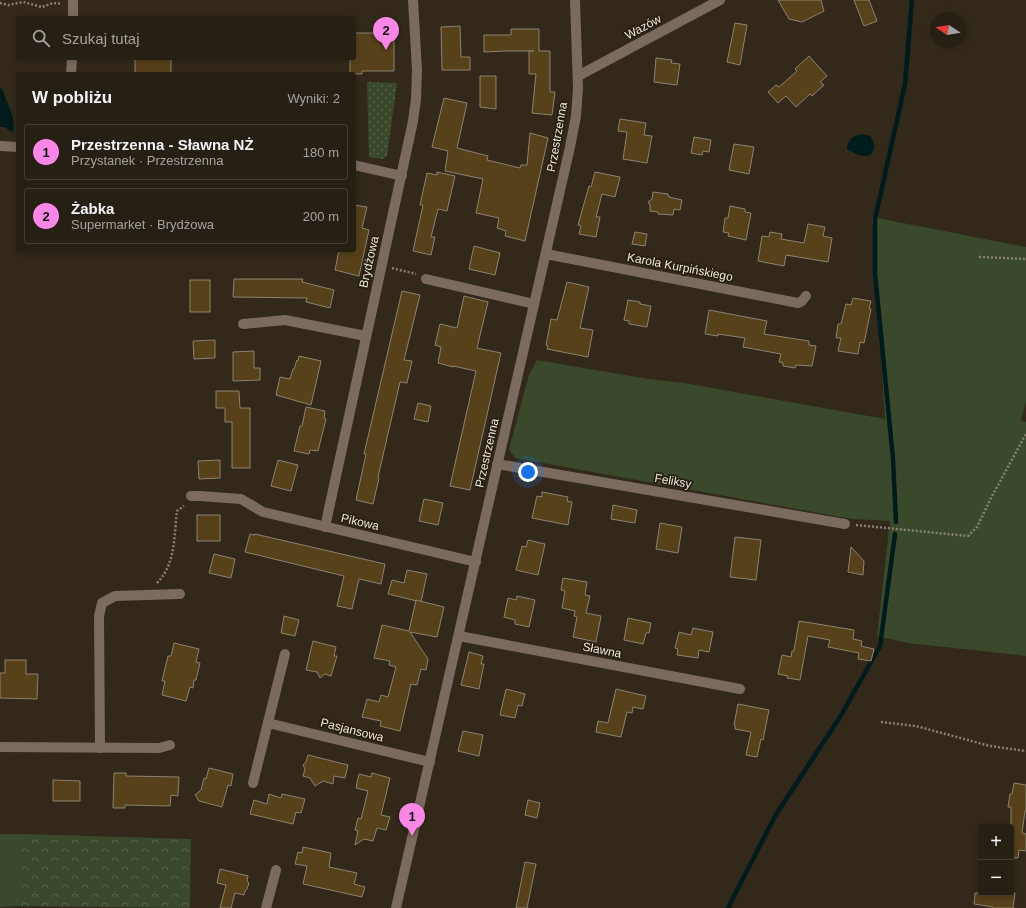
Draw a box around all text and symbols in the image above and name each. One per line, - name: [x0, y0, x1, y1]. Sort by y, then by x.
- street label: Wazów: [623, 12, 664, 42]
- north arrow: [930, 12, 966, 48]
- search box: [16, 16, 356, 60]
- pin: 2: [373, 17, 399, 50]
- icon: search: [30, 27, 52, 49]
- text: Szukaj tutaj: [62, 30, 140, 47]
- text: W pobliżu: [32, 88, 112, 107]
- text: Wyniki: 2: [287, 91, 340, 106]
- street label: Przestrzenna: [544, 101, 570, 173]
- text: Przestrzenna - Sławna NŻ: [71, 136, 254, 153]
- text: 1: [42, 145, 50, 160]
- text: 180 m: [303, 145, 339, 160]
- text: Przystanek · Przestrzenna: [71, 153, 223, 168]
- text: Żabka: [71, 200, 114, 217]
- text: 2: [42, 209, 50, 224]
- text: 200 m: [303, 209, 339, 224]
- text: Supermarket · Brydżowa: [71, 217, 214, 232]
- street label: Brydżowa: [356, 234, 382, 289]
- street label: Karola Kurpińskiego: [626, 250, 734, 284]
- street label: Przestrzenna: [472, 417, 502, 489]
- your location: [518, 462, 538, 482]
- street label: Feliksy: [653, 471, 693, 491]
- street label: Pikowa: [340, 511, 381, 533]
- street label: Sławna: [581, 639, 623, 661]
- street label: Pasjansowa: [319, 715, 385, 745]
- pin: 1: [399, 803, 425, 836]
- map controls: [978, 824, 1014, 896]
- button: +: [978, 824, 1014, 860]
- button: −: [978, 860, 1014, 896]

